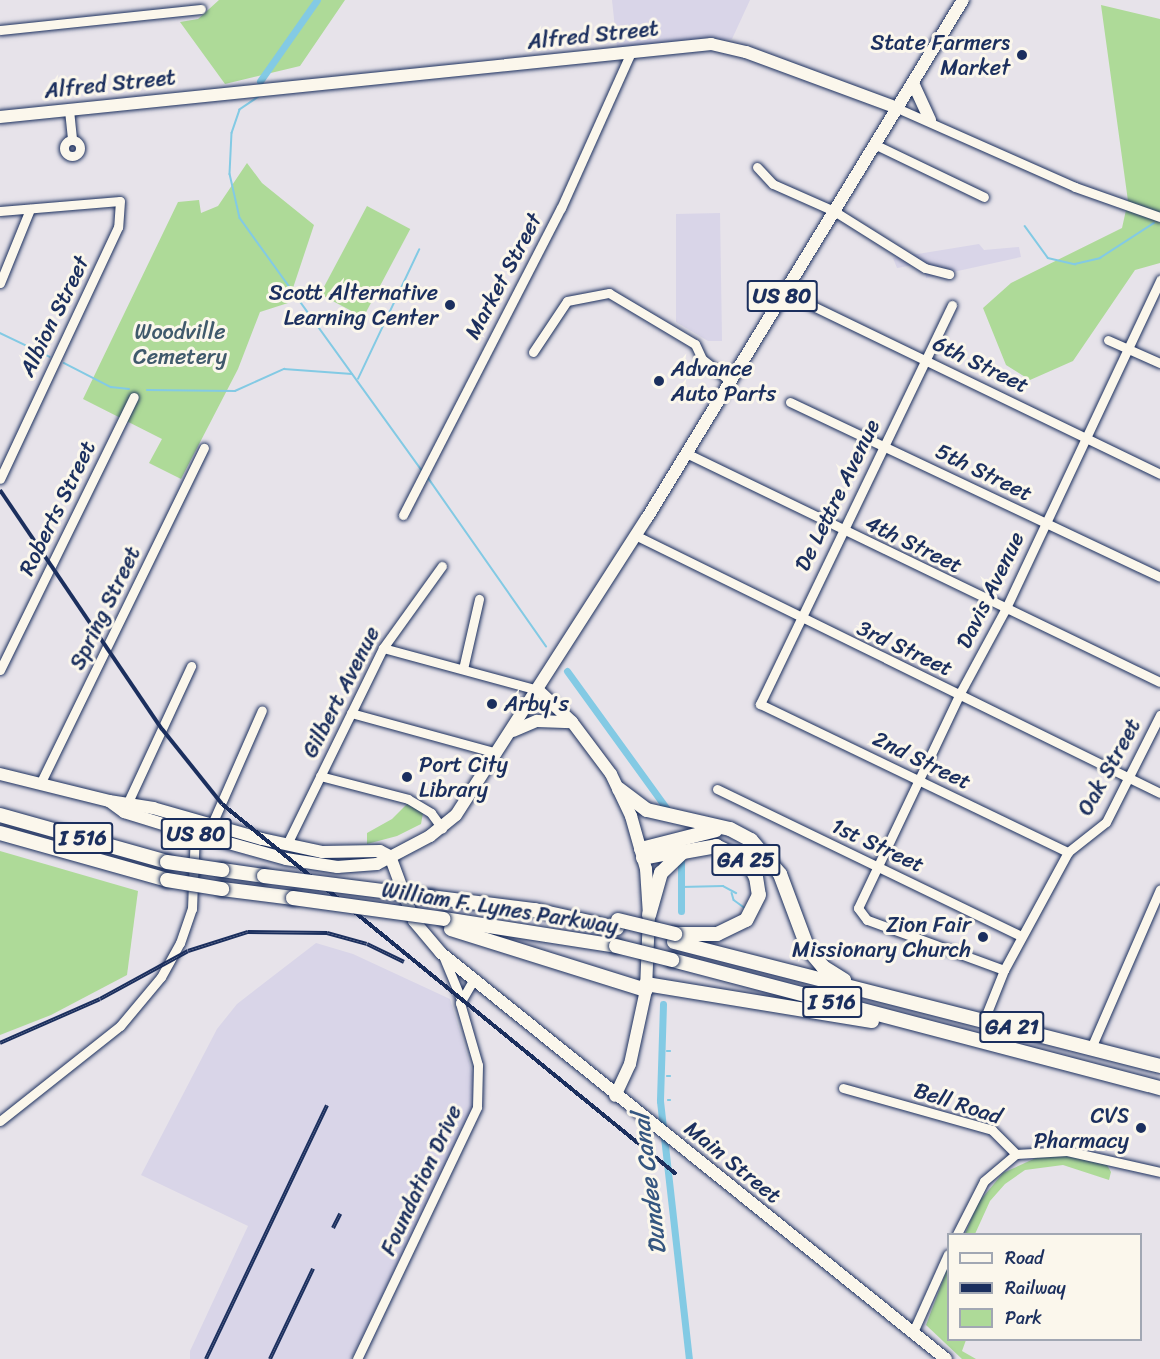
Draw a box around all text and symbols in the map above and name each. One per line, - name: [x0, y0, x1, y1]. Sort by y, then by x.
- street label: Alfred Street: [526, 15, 660, 55]
- place label: State Farmers Market: [869, 29, 1010, 80]
- marker: State Farmers Market: [1015, 48, 1029, 62]
- street label: Alfred Street: [43, 64, 177, 104]
- street label: Market Street: [459, 208, 547, 344]
- street label: Albion Street: [13, 251, 95, 381]
- road number: US 80: [746, 278, 818, 314]
- place label: Scott Alternative Learning Center: [267, 279, 438, 330]
- marker: Scott Alternative Learning Center: [443, 298, 457, 312]
- park label: Woodville Cemetery: [133, 318, 227, 370]
- street label: 6th Street: [929, 329, 1033, 399]
- place label: Advance Auto Parts: [671, 355, 776, 406]
- marker: Advance Auto Parts: [652, 374, 666, 388]
- street label: De Lettre Avenue: [789, 415, 885, 575]
- street label: Roberts Street: [13, 437, 101, 579]
- street label: 5th Street: [931, 437, 1037, 507]
- street label: 4th Street: [861, 509, 967, 579]
- street label: Davis Avenue: [950, 527, 1030, 653]
- street label: Spring Street: [64, 542, 146, 674]
- street label: 3rd Street: [853, 614, 957, 682]
- street label: Gilbert Avenue: [297, 622, 385, 762]
- place label: Arby's: [504, 691, 569, 717]
- marker: Arby's: [485, 697, 499, 711]
- street label: Oak Street: [1072, 714, 1146, 820]
- street label: 2nd Street: [869, 725, 975, 795]
- place label: Port City Library: [419, 751, 509, 802]
- marker: Port City Library: [400, 770, 414, 784]
- street label: 1st Street: [828, 812, 928, 878]
- road number: US 80: [160, 816, 232, 852]
- road number: I 516: [53, 820, 113, 856]
- road number: GA 25: [710, 842, 782, 878]
- street label: William F. Lynes Parkway: [380, 876, 620, 940]
- place label: Zion Fair Missionary Church: [792, 911, 971, 962]
- marker: Zion Fair Missionary Church: [976, 930, 990, 944]
- road number: I 516: [802, 984, 862, 1020]
- road number: GA 21: [979, 1009, 1045, 1045]
- street label: Bell Road: [911, 1076, 1005, 1130]
- street label: Foundation Drive: [375, 1101, 467, 1259]
- place label: CVS Pharmacy: [1034, 1102, 1129, 1154]
- water label: Dundee Canal: [627, 1112, 673, 1256]
- street label: Main Street: [679, 1115, 787, 1209]
- marker: CVS Pharmacy: [1134, 1121, 1148, 1135]
- legend: [947, 1233, 1142, 1341]
- text: Road: [1005, 1242, 1044, 1274]
- text: Railway: [1005, 1272, 1066, 1304]
- text: Park: [1005, 1302, 1042, 1334]

